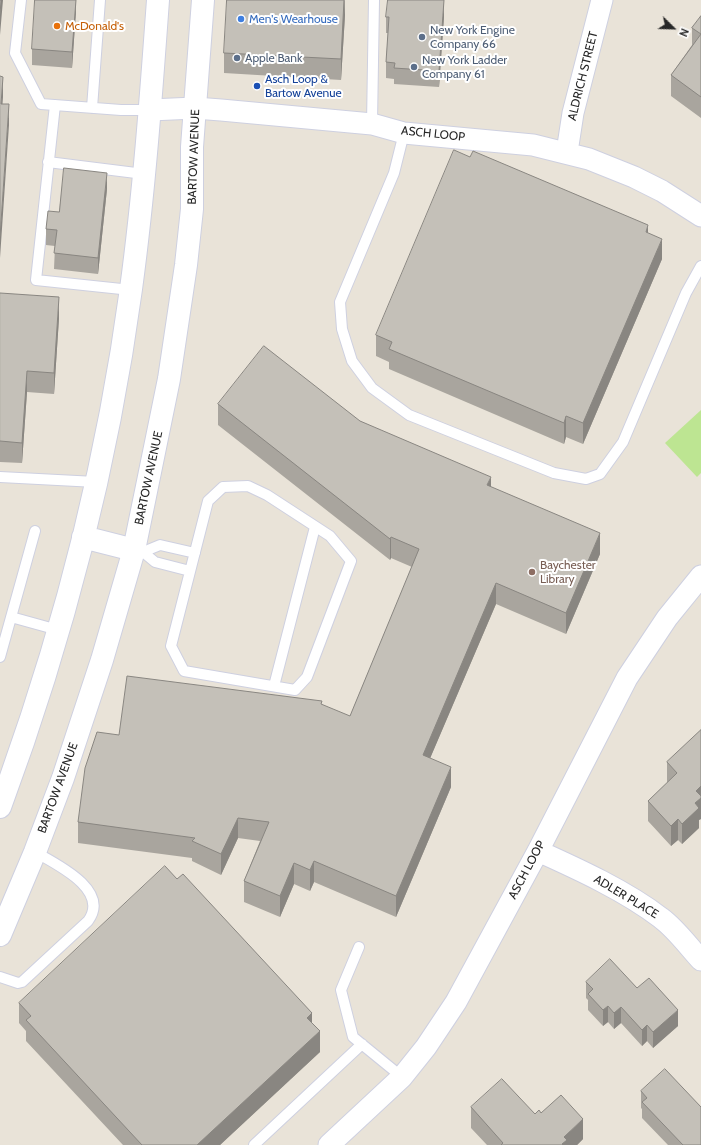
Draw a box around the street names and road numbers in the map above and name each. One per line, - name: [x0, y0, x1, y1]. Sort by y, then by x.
- street label: ALDRICH STREET: [565, 30, 601, 122]
- street label: BARTOW AVENUE: [185, 109, 203, 205]
- street label: ASCH LOOP: [400, 123, 466, 145]
- street label: BARTOW AVENUE: [132, 430, 166, 526]
- street label: BARTOW AVENUE: [35, 741, 81, 835]
- street label: ASCH LOOP: [506, 838, 548, 902]
- street label: ADLER PLACE: [591, 872, 661, 922]

